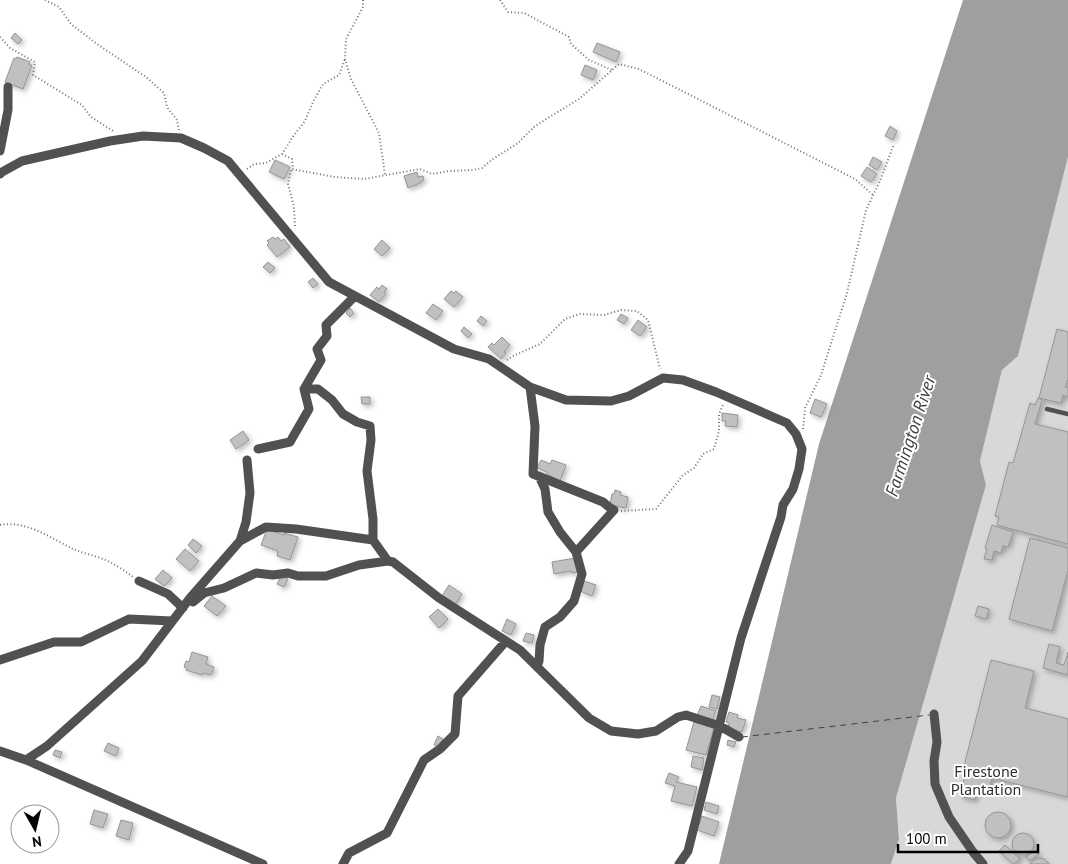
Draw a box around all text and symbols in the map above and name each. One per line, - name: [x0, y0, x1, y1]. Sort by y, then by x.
- water label: Farmington River: [880, 372, 941, 499]
- park label: Firestone Plantation: [951, 761, 1021, 799]
- north arrow: [10, 804, 60, 854]
- scale bar: [898, 822, 1038, 854]
- text: 100 m: [906, 829, 947, 848]
- text: N: [31, 832, 43, 851]

